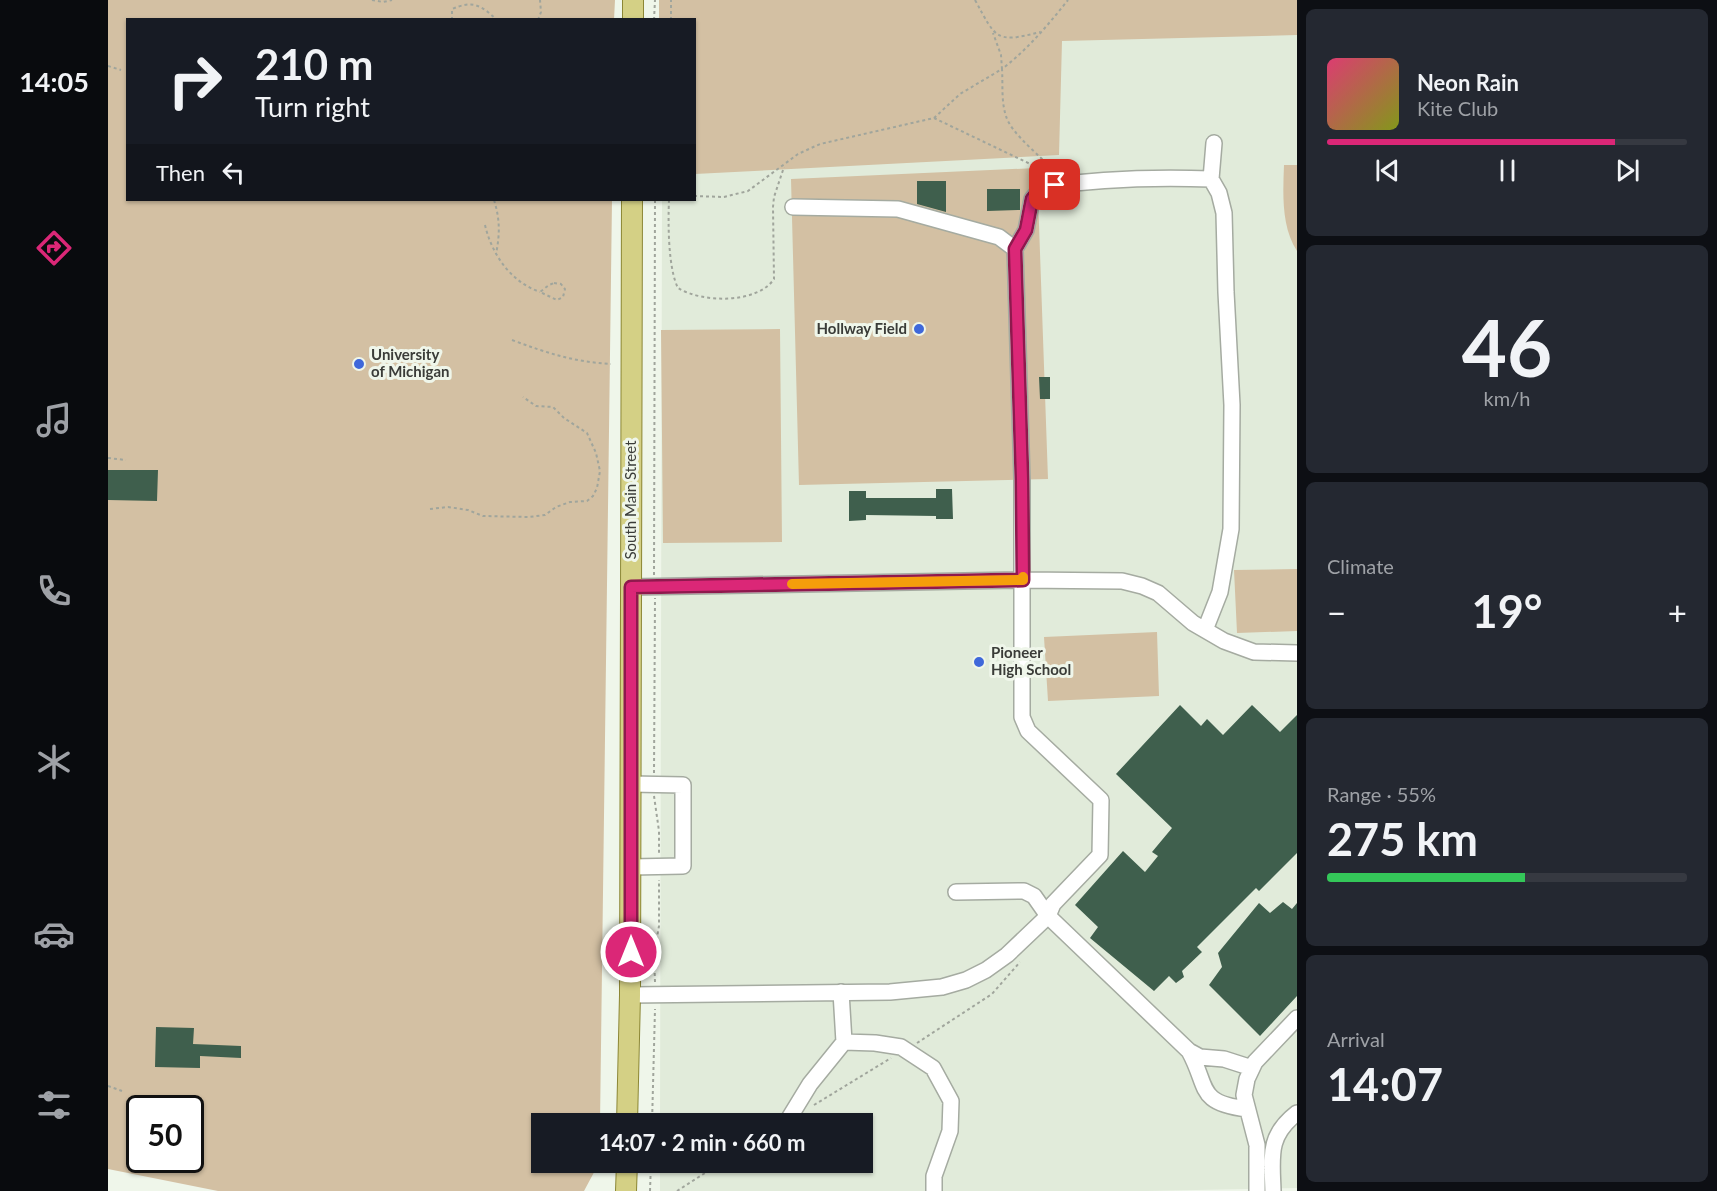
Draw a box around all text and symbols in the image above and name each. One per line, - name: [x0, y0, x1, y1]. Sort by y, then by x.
- text: 210 m: [255, 39, 373, 89]
- icon: right: [156, 42, 234, 120]
- text: 14:05: [19, 65, 89, 98]
- text: Neon Rain: [1417, 69, 1519, 96]
- text: Turn right: [255, 90, 370, 123]
- text: Kite Club: [1417, 96, 1498, 120]
- icon: previous: [1371, 154, 1404, 187]
- icon: pause: [1491, 154, 1524, 187]
- icon: next: [1611, 154, 1644, 187]
- icon: left: [217, 156, 250, 189]
- text: Then: [156, 159, 205, 186]
- pin: [1029, 159, 1080, 210]
- icon: arrive: [1038, 168, 1071, 201]
- icon: directions: [33, 227, 75, 269]
- text: 46: [1462, 300, 1552, 394]
- place label: Hollway Field: [817, 319, 907, 337]
- marker: Hollway Field: [912, 322, 926, 336]
- place label: University of Michigan: [371, 345, 450, 380]
- marker: University of Michigan: [352, 357, 366, 371]
- text: km/h: [1484, 386, 1530, 410]
- icon: music: [33, 399, 75, 441]
- street label: South Main Street: [621, 440, 639, 560]
- text: Climate: [1327, 554, 1394, 578]
- icon: phone: [33, 570, 75, 612]
- text: 19°: [1472, 584, 1542, 638]
- text: −: [1327, 592, 1346, 632]
- text: +: [1668, 592, 1687, 632]
- place label: Pioneer High School: [991, 643, 1071, 678]
- marker: Pioneer High School: [972, 655, 986, 669]
- icon: climate: [33, 741, 75, 783]
- text: Range · 55%: [1327, 782, 1436, 806]
- text: 275 km: [1327, 812, 1478, 866]
- icon: car: [33, 913, 75, 955]
- position arrow: [599, 920, 663, 984]
- text: Arrival: [1327, 1027, 1385, 1051]
- text: 14:07: [1327, 1057, 1443, 1111]
- icon: filters: [33, 1084, 75, 1126]
- speed limit sign: 50: [126, 1095, 204, 1173]
- text: 14:07 · 2 min · 660 m: [599, 1129, 805, 1156]

